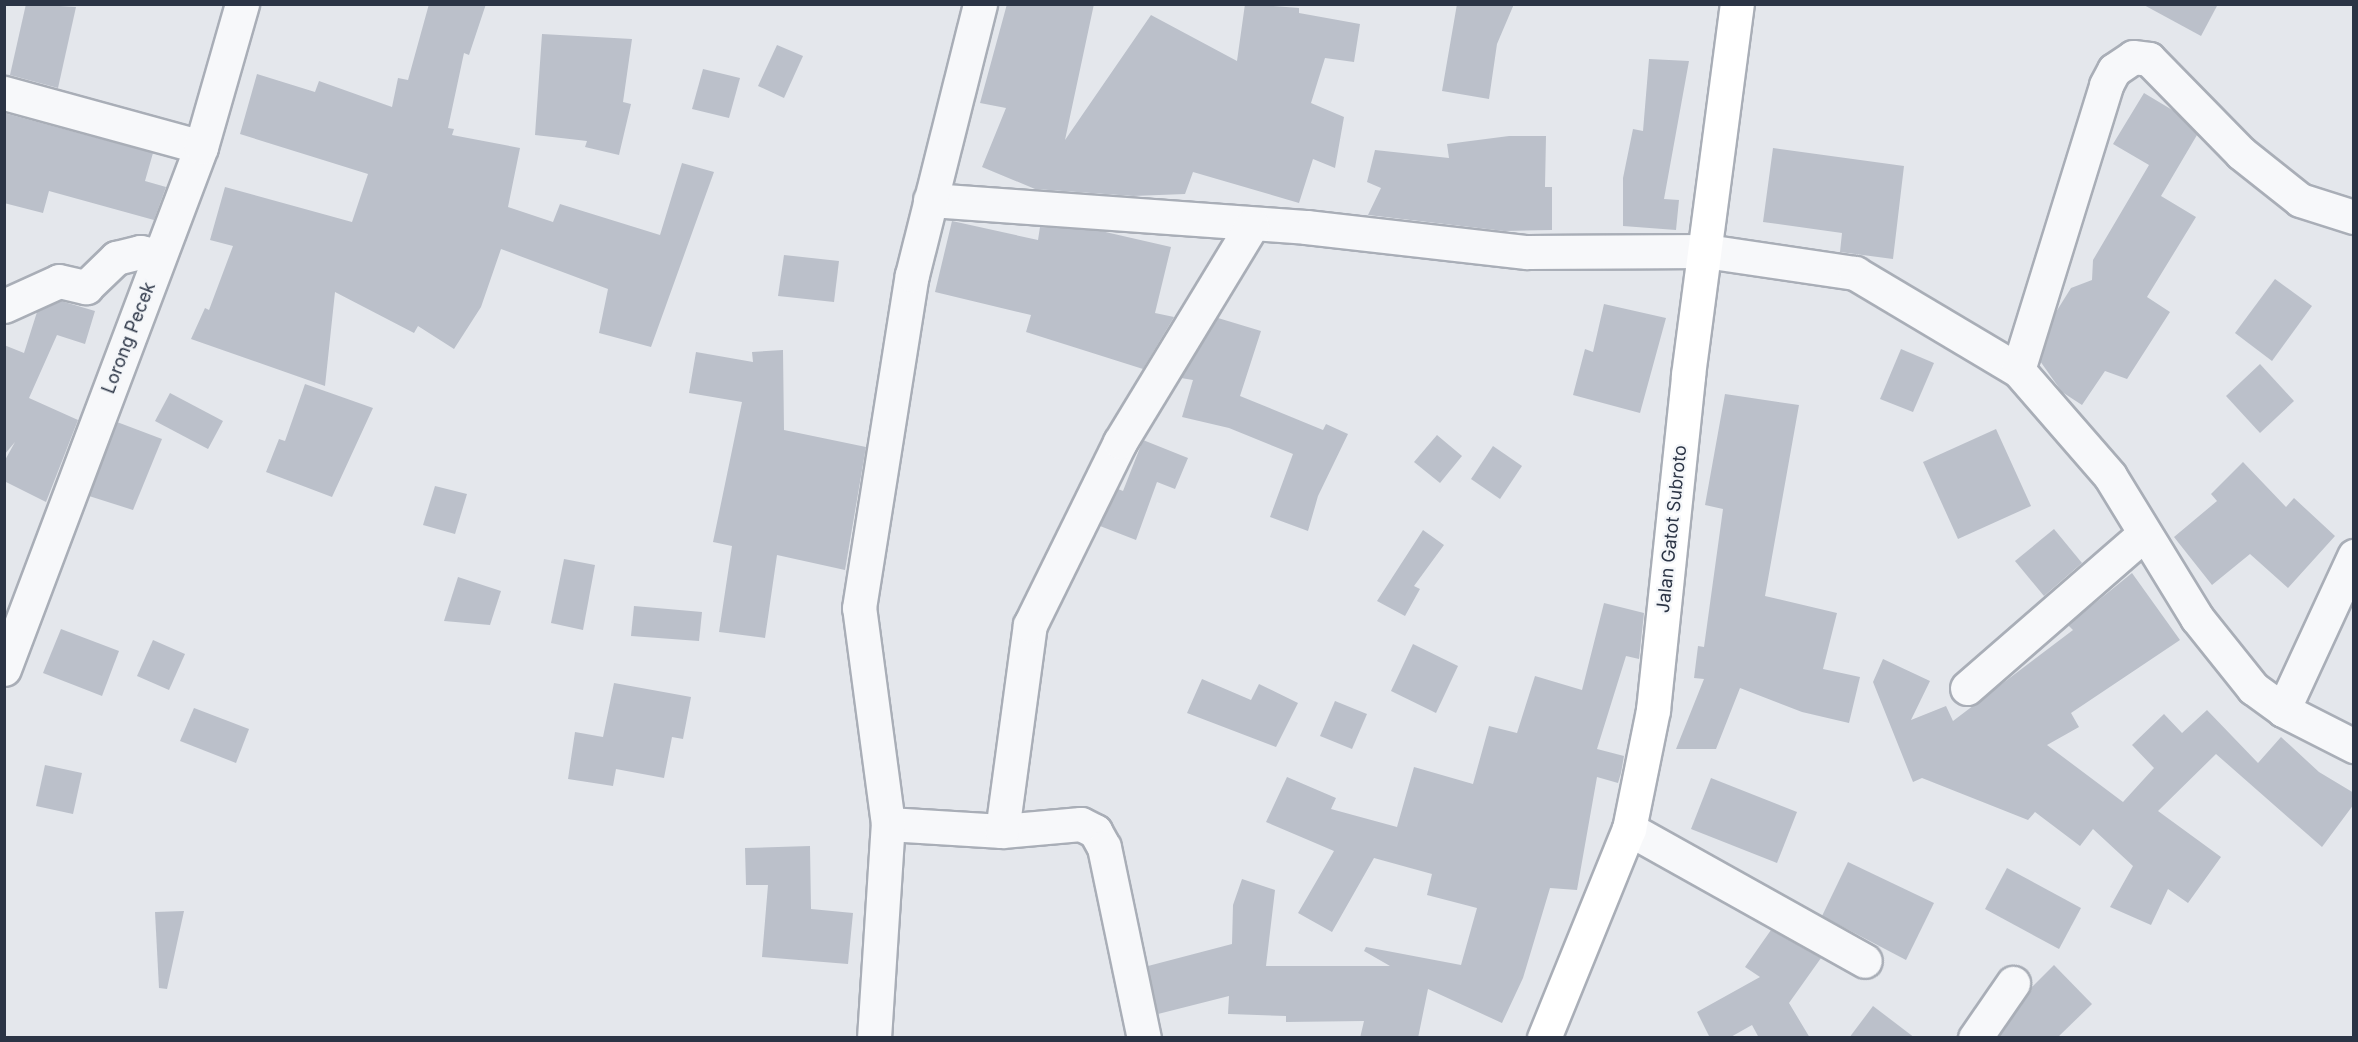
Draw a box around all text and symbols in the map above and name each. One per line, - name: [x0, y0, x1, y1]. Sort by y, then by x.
- street label: Lorong Pecek: [98, 279, 160, 397]
- street label: Jalan Gatot Subroto: [1652, 444, 1692, 614]

